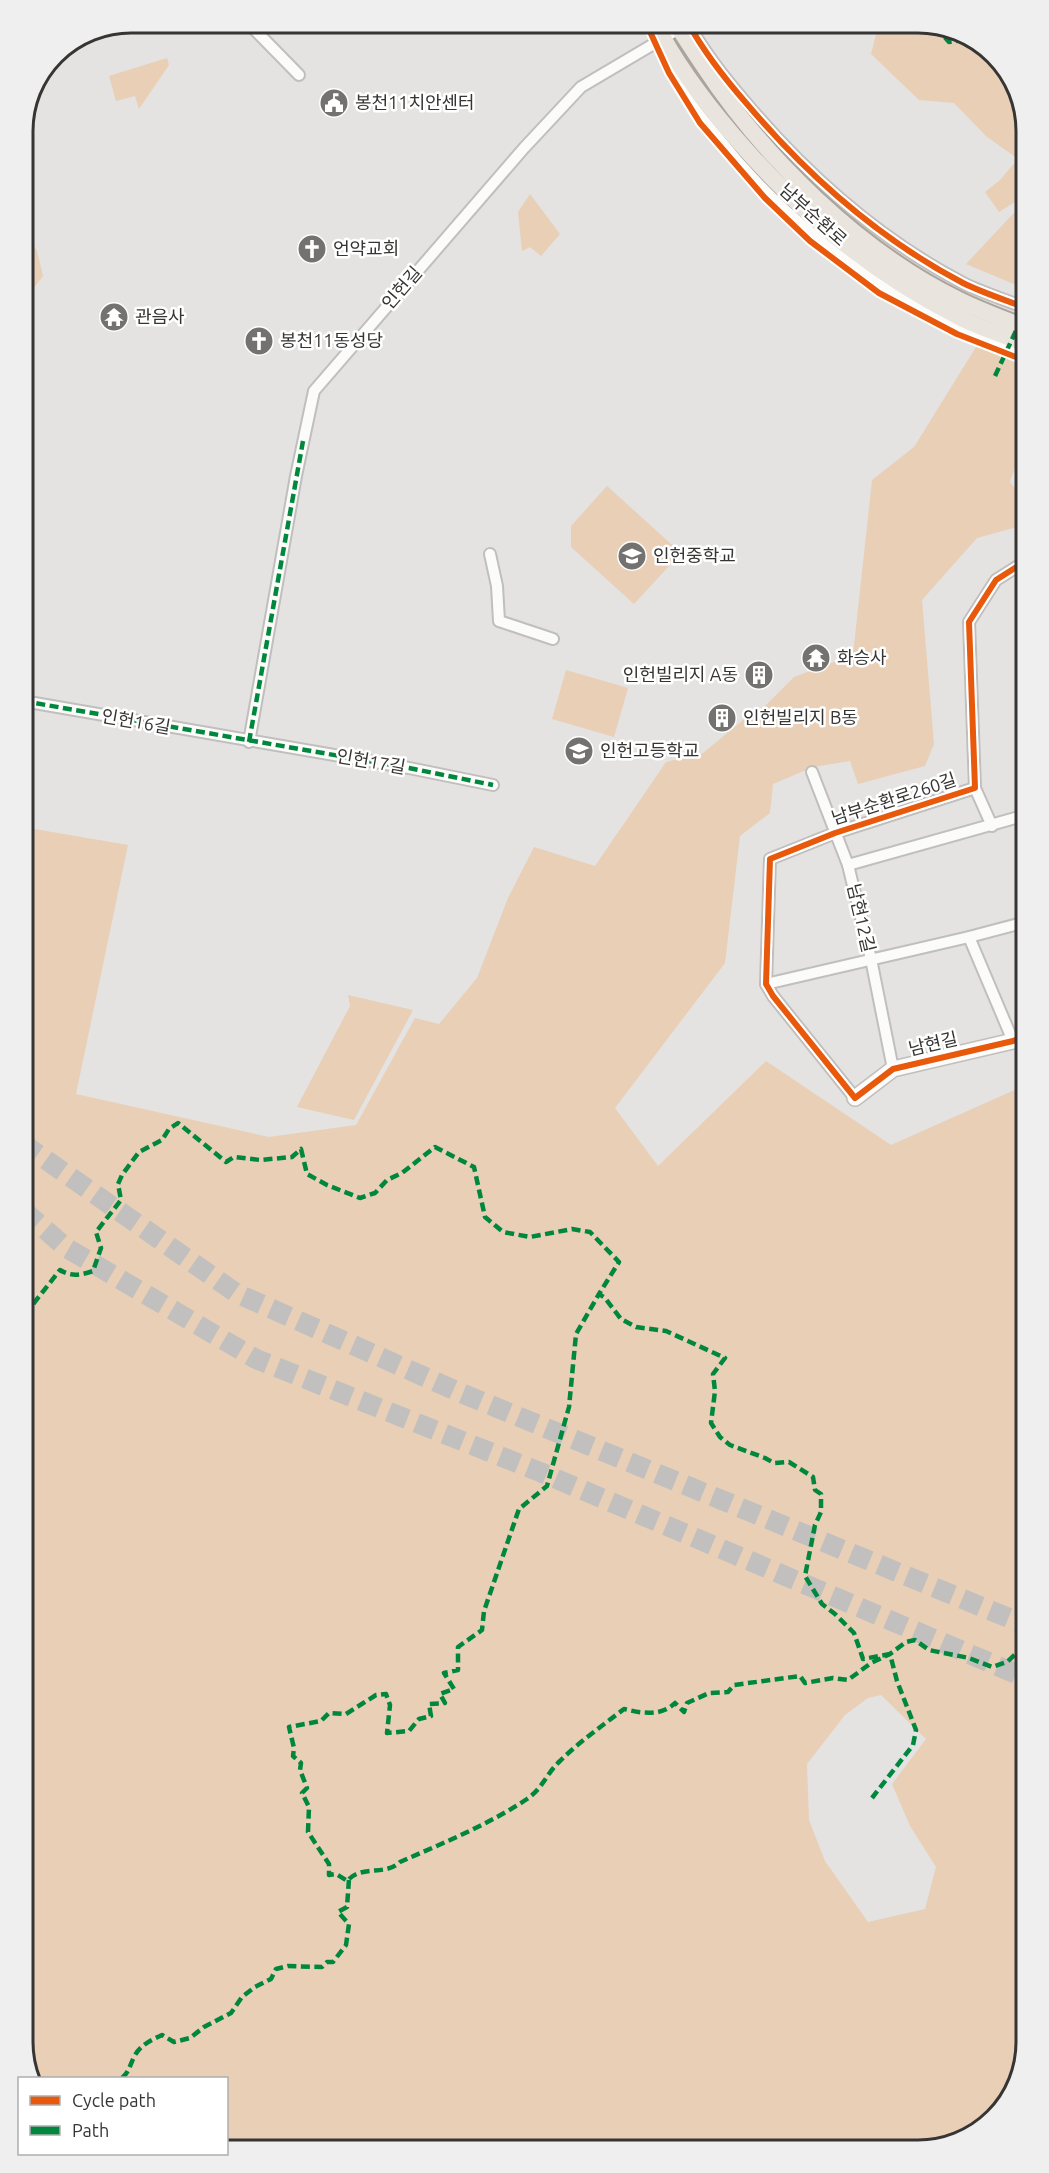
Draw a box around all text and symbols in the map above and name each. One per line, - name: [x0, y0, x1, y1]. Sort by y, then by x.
- public building icon: 봉천11치안센터: [318, 87, 350, 119]
- place label: 봉천11치안센터: [355, 92, 475, 112]
- street label: 남부순환로: [776, 179, 851, 249]
- church icon: 언약교회: [296, 233, 328, 265]
- place label: 언약교회: [333, 238, 399, 258]
- street label: 인헌길: [377, 262, 425, 313]
- temple icon: 관음사: [98, 301, 130, 333]
- place label: 관음사: [135, 306, 185, 326]
- church icon: 봉천11동성당: [243, 325, 275, 357]
- place label: 봉천11동성당: [280, 330, 383, 350]
- school or university icon: 인헌중학교: [616, 540, 648, 572]
- place label: 인헌중학교: [653, 545, 736, 565]
- temple icon: 화승사: [800, 642, 832, 674]
- place label: 화승사: [837, 647, 887, 667]
- building icon: 인헌빌리지 A동: [743, 659, 775, 691]
- place label: 인헌빌리지 A동: [623, 664, 738, 684]
- building icon: 인헌빌리지 B동: [706, 702, 738, 734]
- street label: 인헌16길: [100, 705, 172, 737]
- place label: 인헌빌리지 B동: [743, 707, 858, 727]
- school or university icon: 인헌고등학교: [563, 735, 595, 767]
- place label: 인헌고등학교: [600, 740, 699, 760]
- street label: 인헌17길: [335, 745, 407, 777]
- street label: 남부순환로260길: [829, 768, 959, 828]
- street label: 남현12길: [844, 881, 880, 954]
- street label: 남현길: [906, 1028, 959, 1058]
- legend: [18, 2077, 228, 2155]
- text: Cycle path: [72, 2090, 156, 2110]
- text: Path: [72, 2120, 109, 2140]

